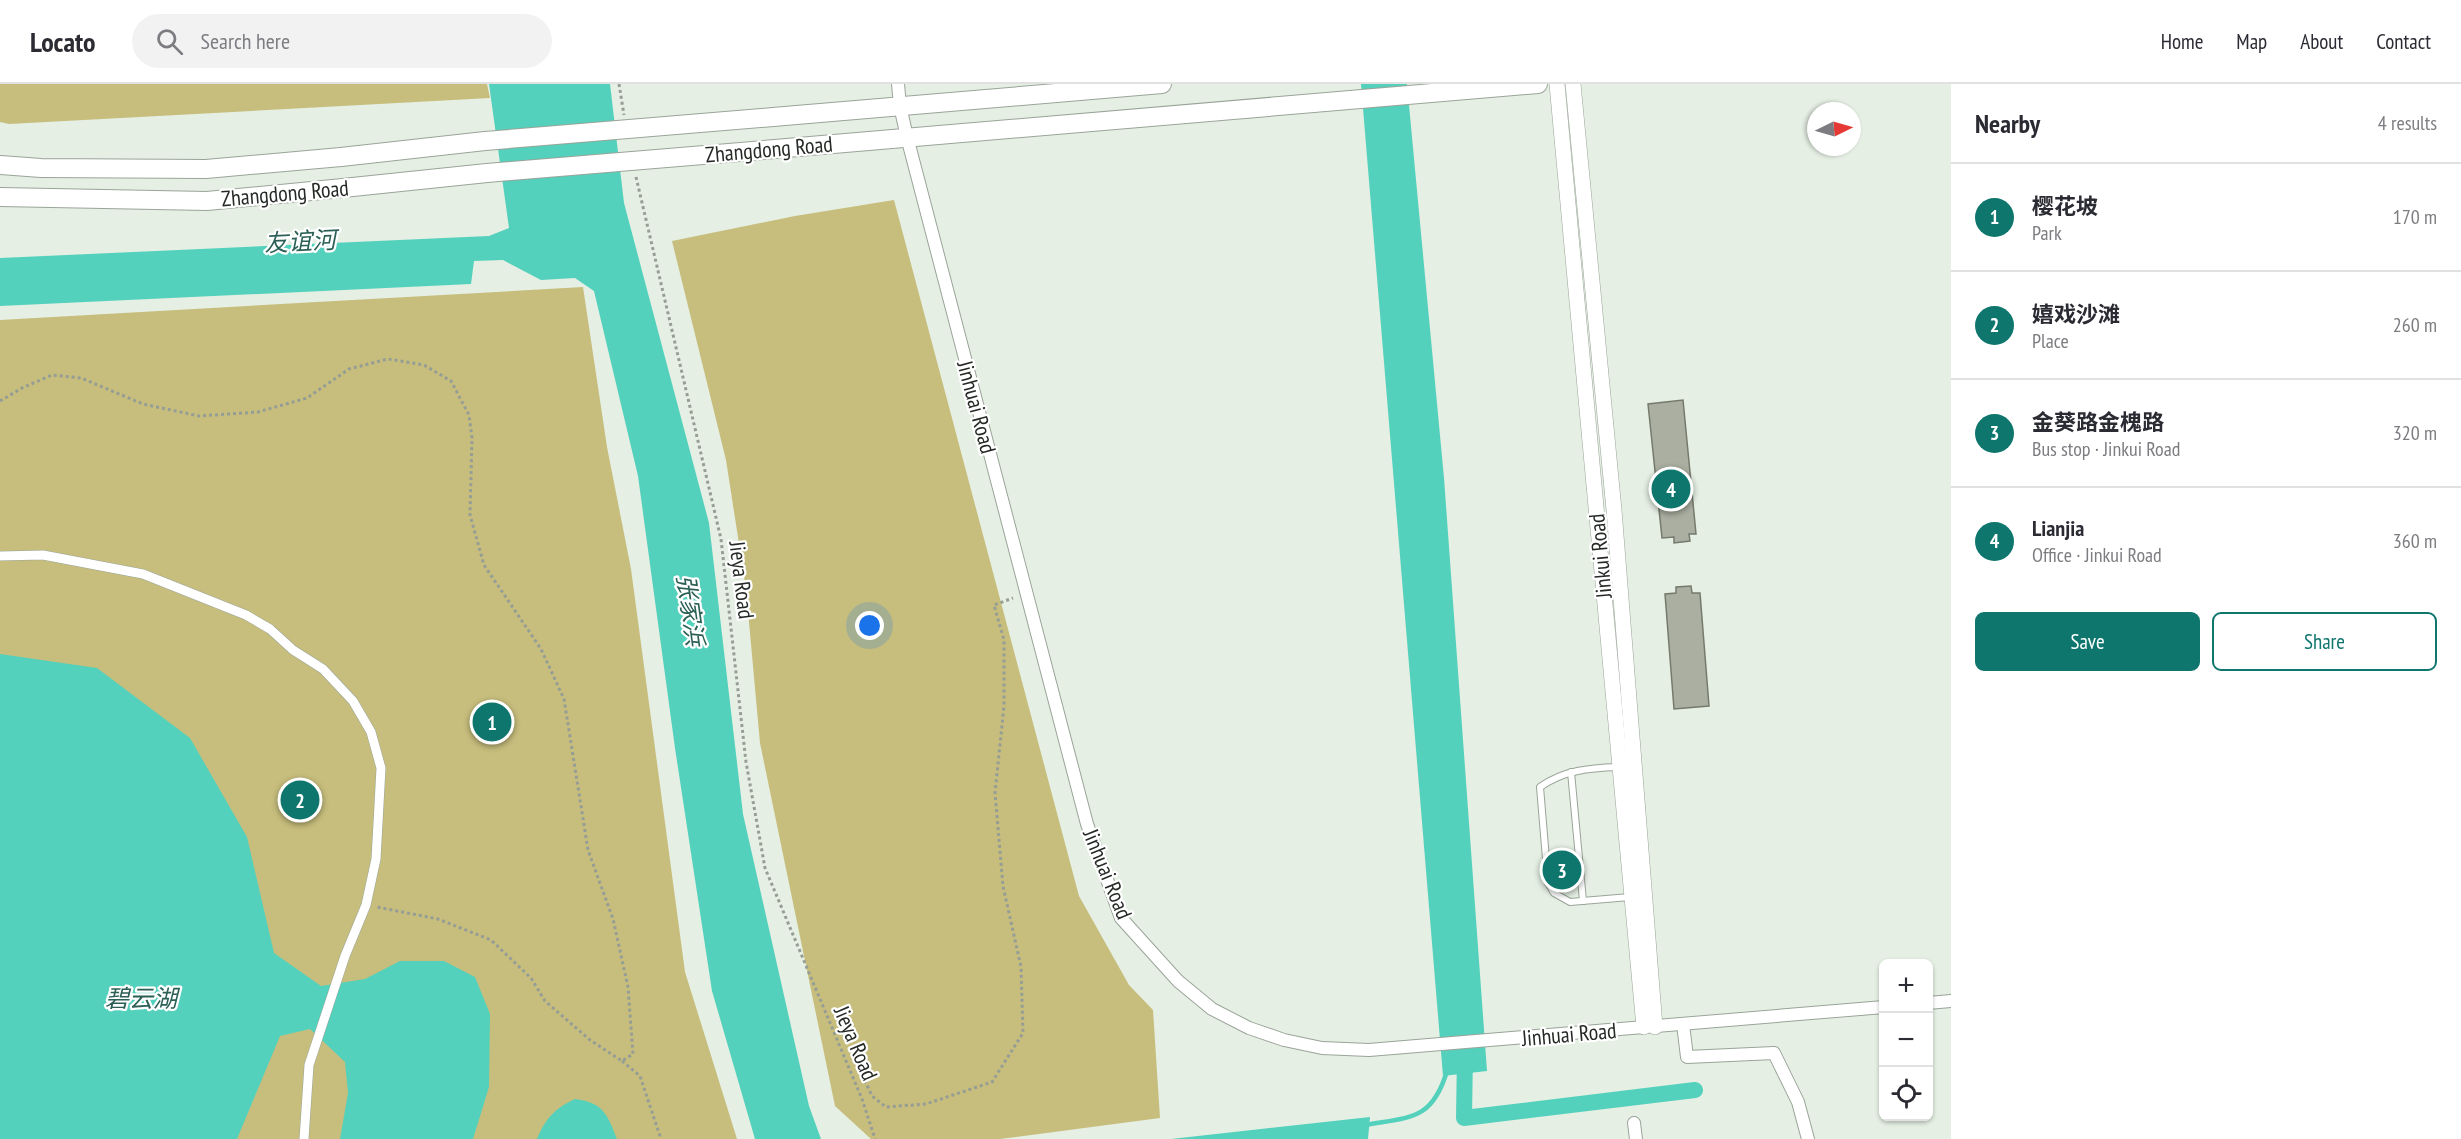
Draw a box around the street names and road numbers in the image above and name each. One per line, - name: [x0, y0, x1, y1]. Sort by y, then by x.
- street label: Zhangdong Road: [704, 129, 834, 169]
- street label: Zhangdong Road: [220, 173, 350, 213]
- street label: Jinhuai Road: [951, 357, 1003, 456]
- street label: Jinkui Road: [1582, 513, 1618, 600]
- street label: Jieya Road: [723, 539, 761, 620]
- street label: Jinhuai Road: [1077, 824, 1139, 923]
- street label: Jieya Road: [827, 1001, 884, 1084]
- street label: Jinhuai Road: [1520, 1016, 1617, 1052]

